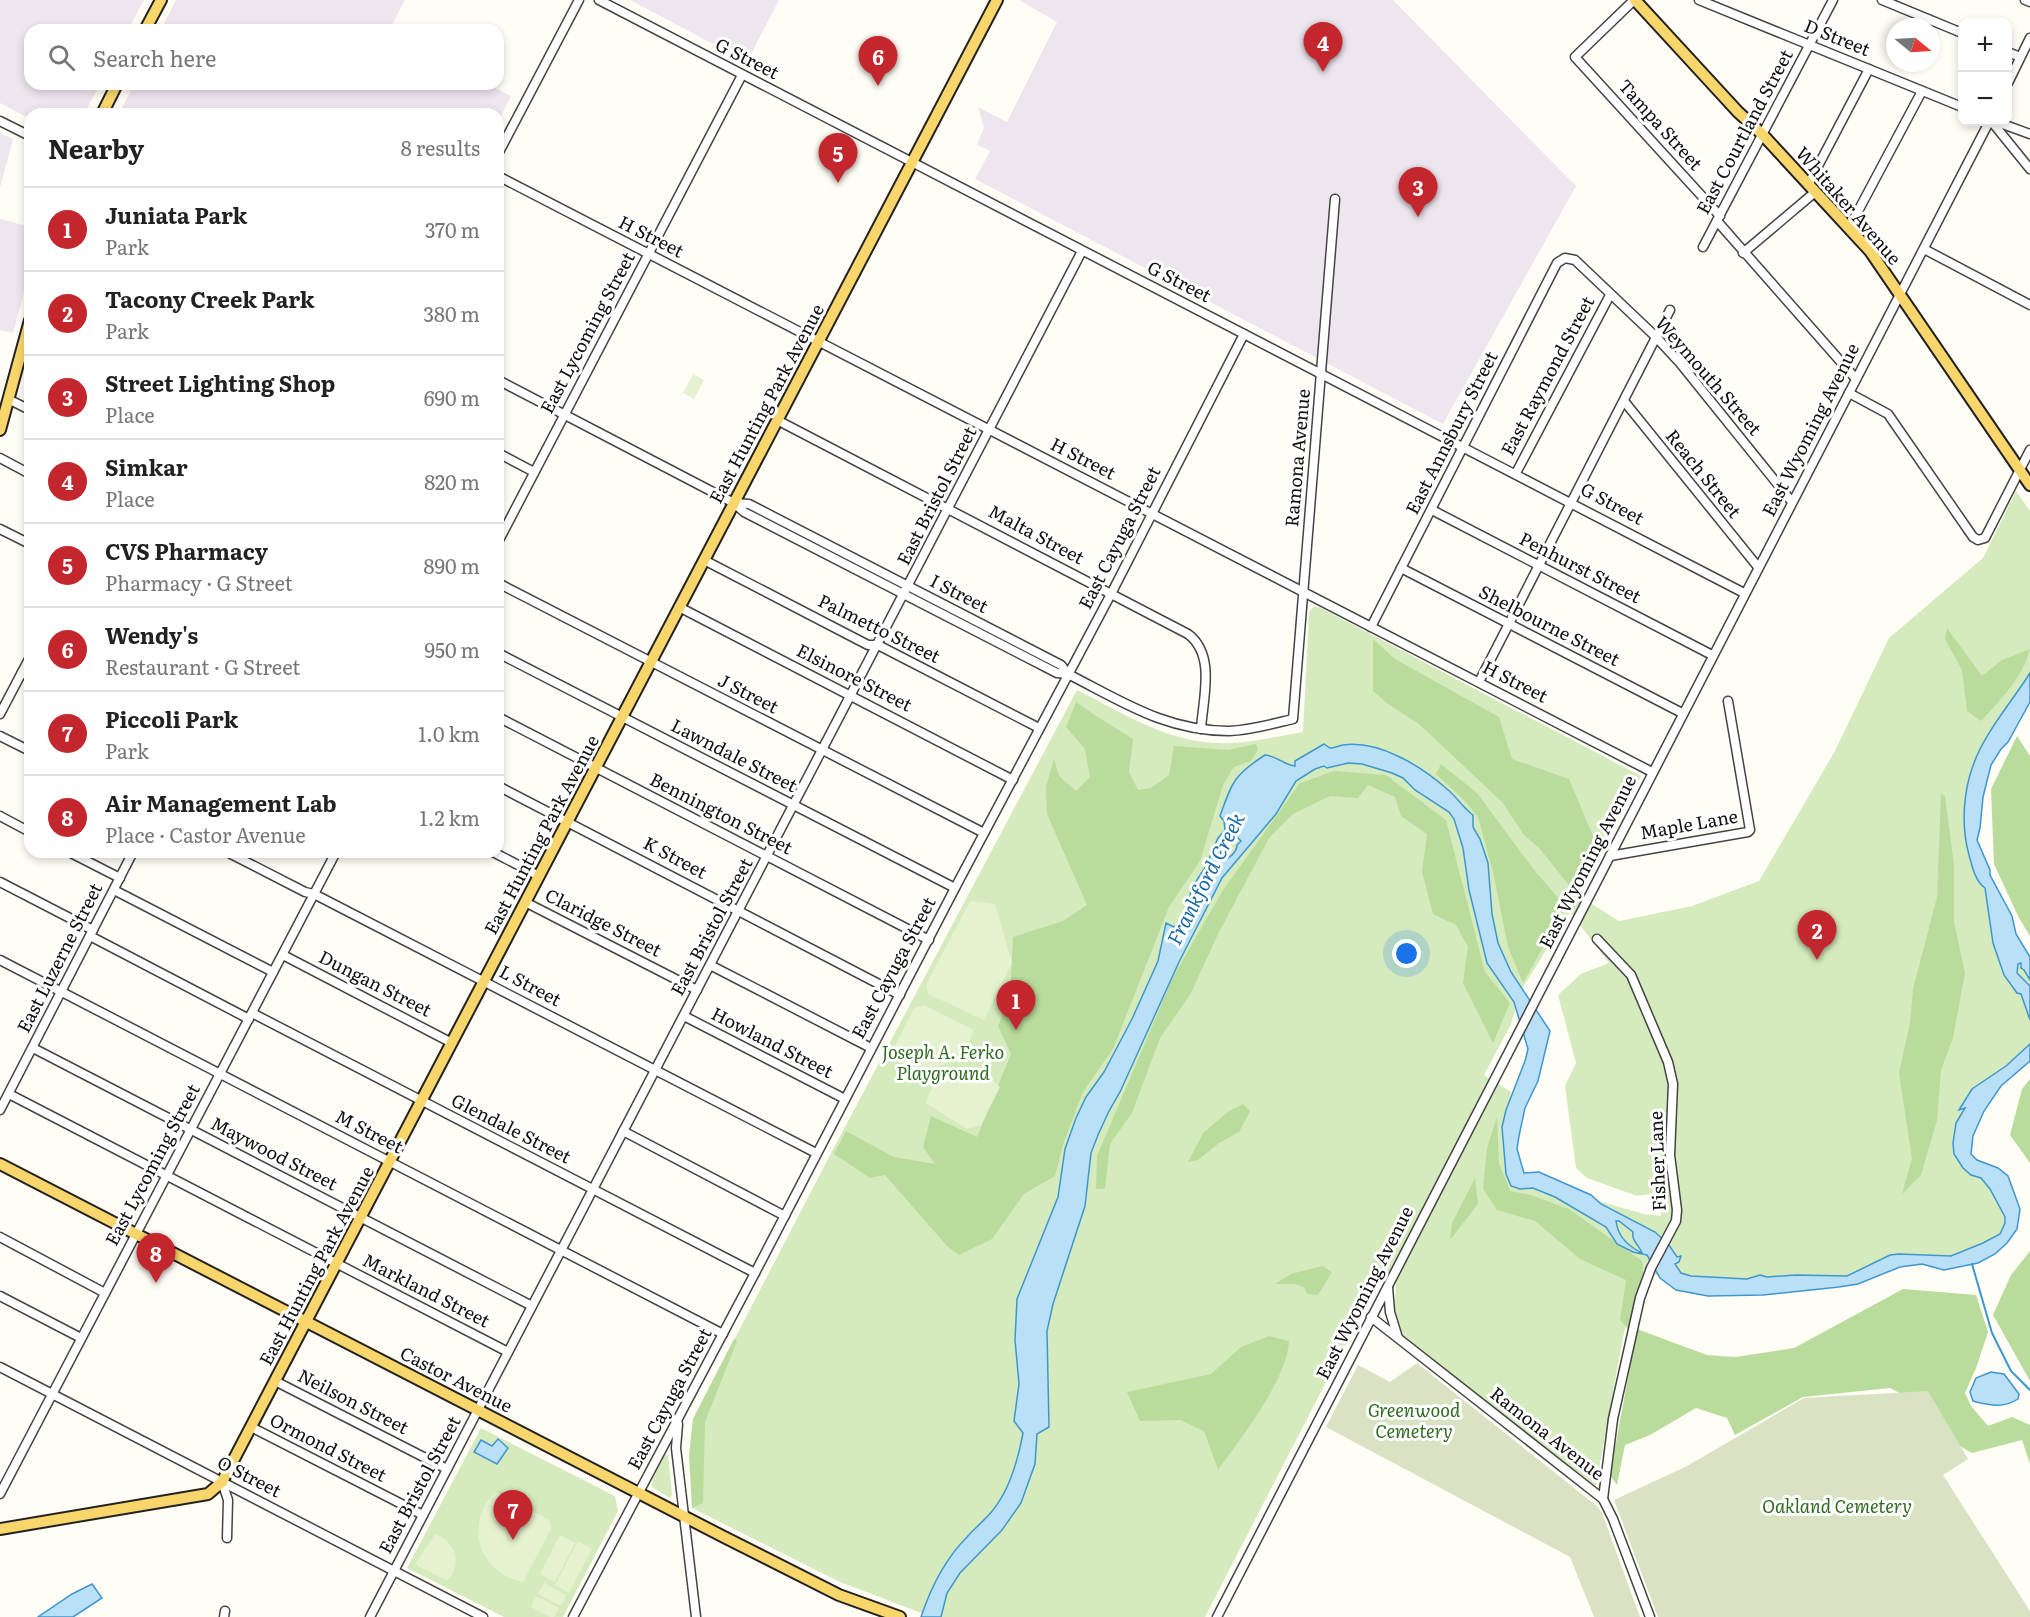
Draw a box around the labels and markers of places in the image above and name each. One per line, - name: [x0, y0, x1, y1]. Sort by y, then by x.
- pin: 4: [1304, 22, 1342, 72]
- pin: 6: [858, 36, 898, 86]
- pin: 5: [818, 134, 858, 183]
- pin: 3: [1398, 168, 1438, 217]
- pin: 2: [1798, 910, 1836, 960]
- pin: 1: [996, 980, 1036, 1030]
- pin: 8: [136, 1234, 176, 1283]
- pin: 7: [494, 1490, 532, 1540]

